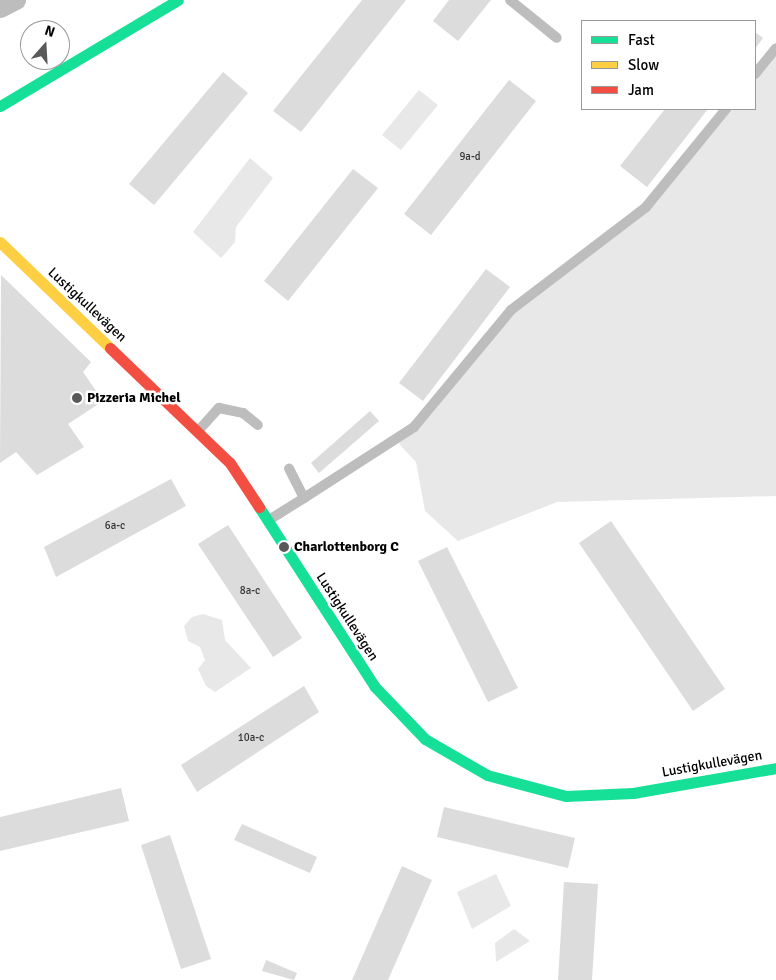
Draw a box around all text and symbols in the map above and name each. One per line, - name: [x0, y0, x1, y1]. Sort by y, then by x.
- north arrow: [20, 20, 70, 70]
- legend: [581, 20, 756, 110]
- text: N: [42, 22, 57, 41]
- text: Fast: [628, 31, 655, 49]
- text: Slow: [628, 56, 659, 74]
- text: Jam: [628, 81, 654, 99]
- house number: 9a-d: [459, 150, 481, 164]
- street label: Lustigkullevägen: [44, 264, 130, 346]
- place label: Pizzeria Michel: [87, 390, 181, 406]
- marker: Pizzeria Michel: [71, 392, 83, 404]
- house number: 6a-c: [105, 519, 125, 533]
- place label: Charlottenborg C: [294, 539, 399, 555]
- marker: Charlottenborg C: [278, 541, 290, 553]
- street label: Lustigkullevägen: [312, 570, 382, 664]
- house number: 8a-c: [240, 584, 260, 598]
- house number: 10a-c: [238, 731, 264, 745]
- street label: Lustigkullevägen: [661, 747, 763, 781]

